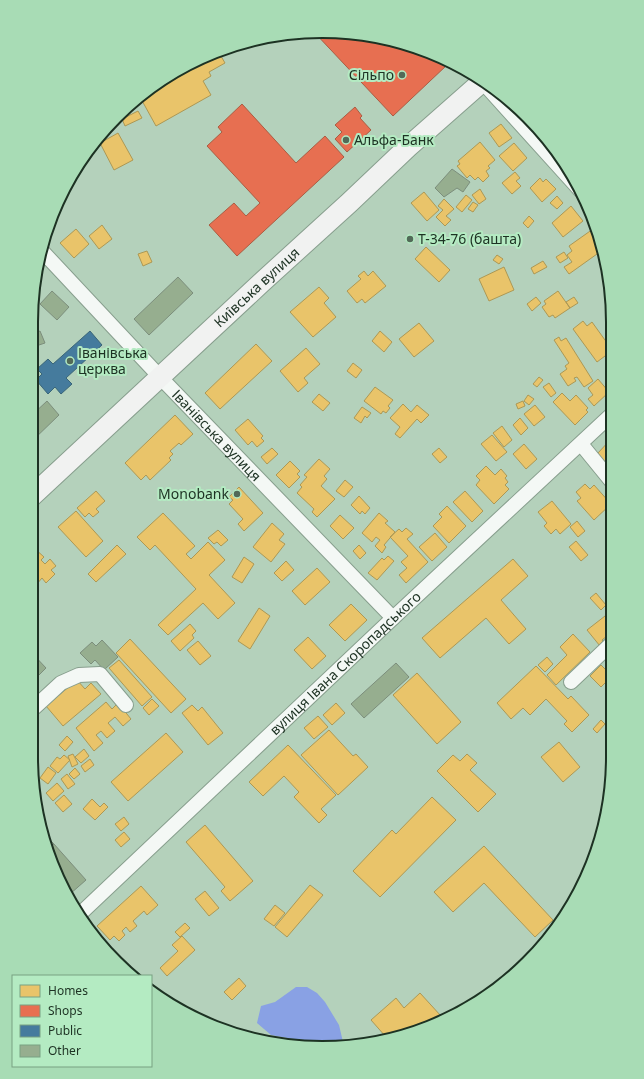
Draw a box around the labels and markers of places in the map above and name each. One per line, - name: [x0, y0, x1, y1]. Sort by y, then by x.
- place label: Сільпо: [349, 65, 394, 84]
- marker: Сільпо: [397, 70, 407, 80]
- place label: Альфа-Банк: [354, 130, 434, 149]
- marker: Альфа-Банк: [341, 135, 351, 145]
- place label: Т-34-76 (башта): [418, 229, 521, 248]
- marker: Т-34-76 (башта): [405, 234, 415, 244]
- place label: Іванівська церква: [78, 343, 147, 378]
- marker: Іванівська церква: [65, 356, 75, 366]
- place label: Monobank: [158, 484, 230, 503]
- marker: Monobank: [232, 489, 242, 499]

